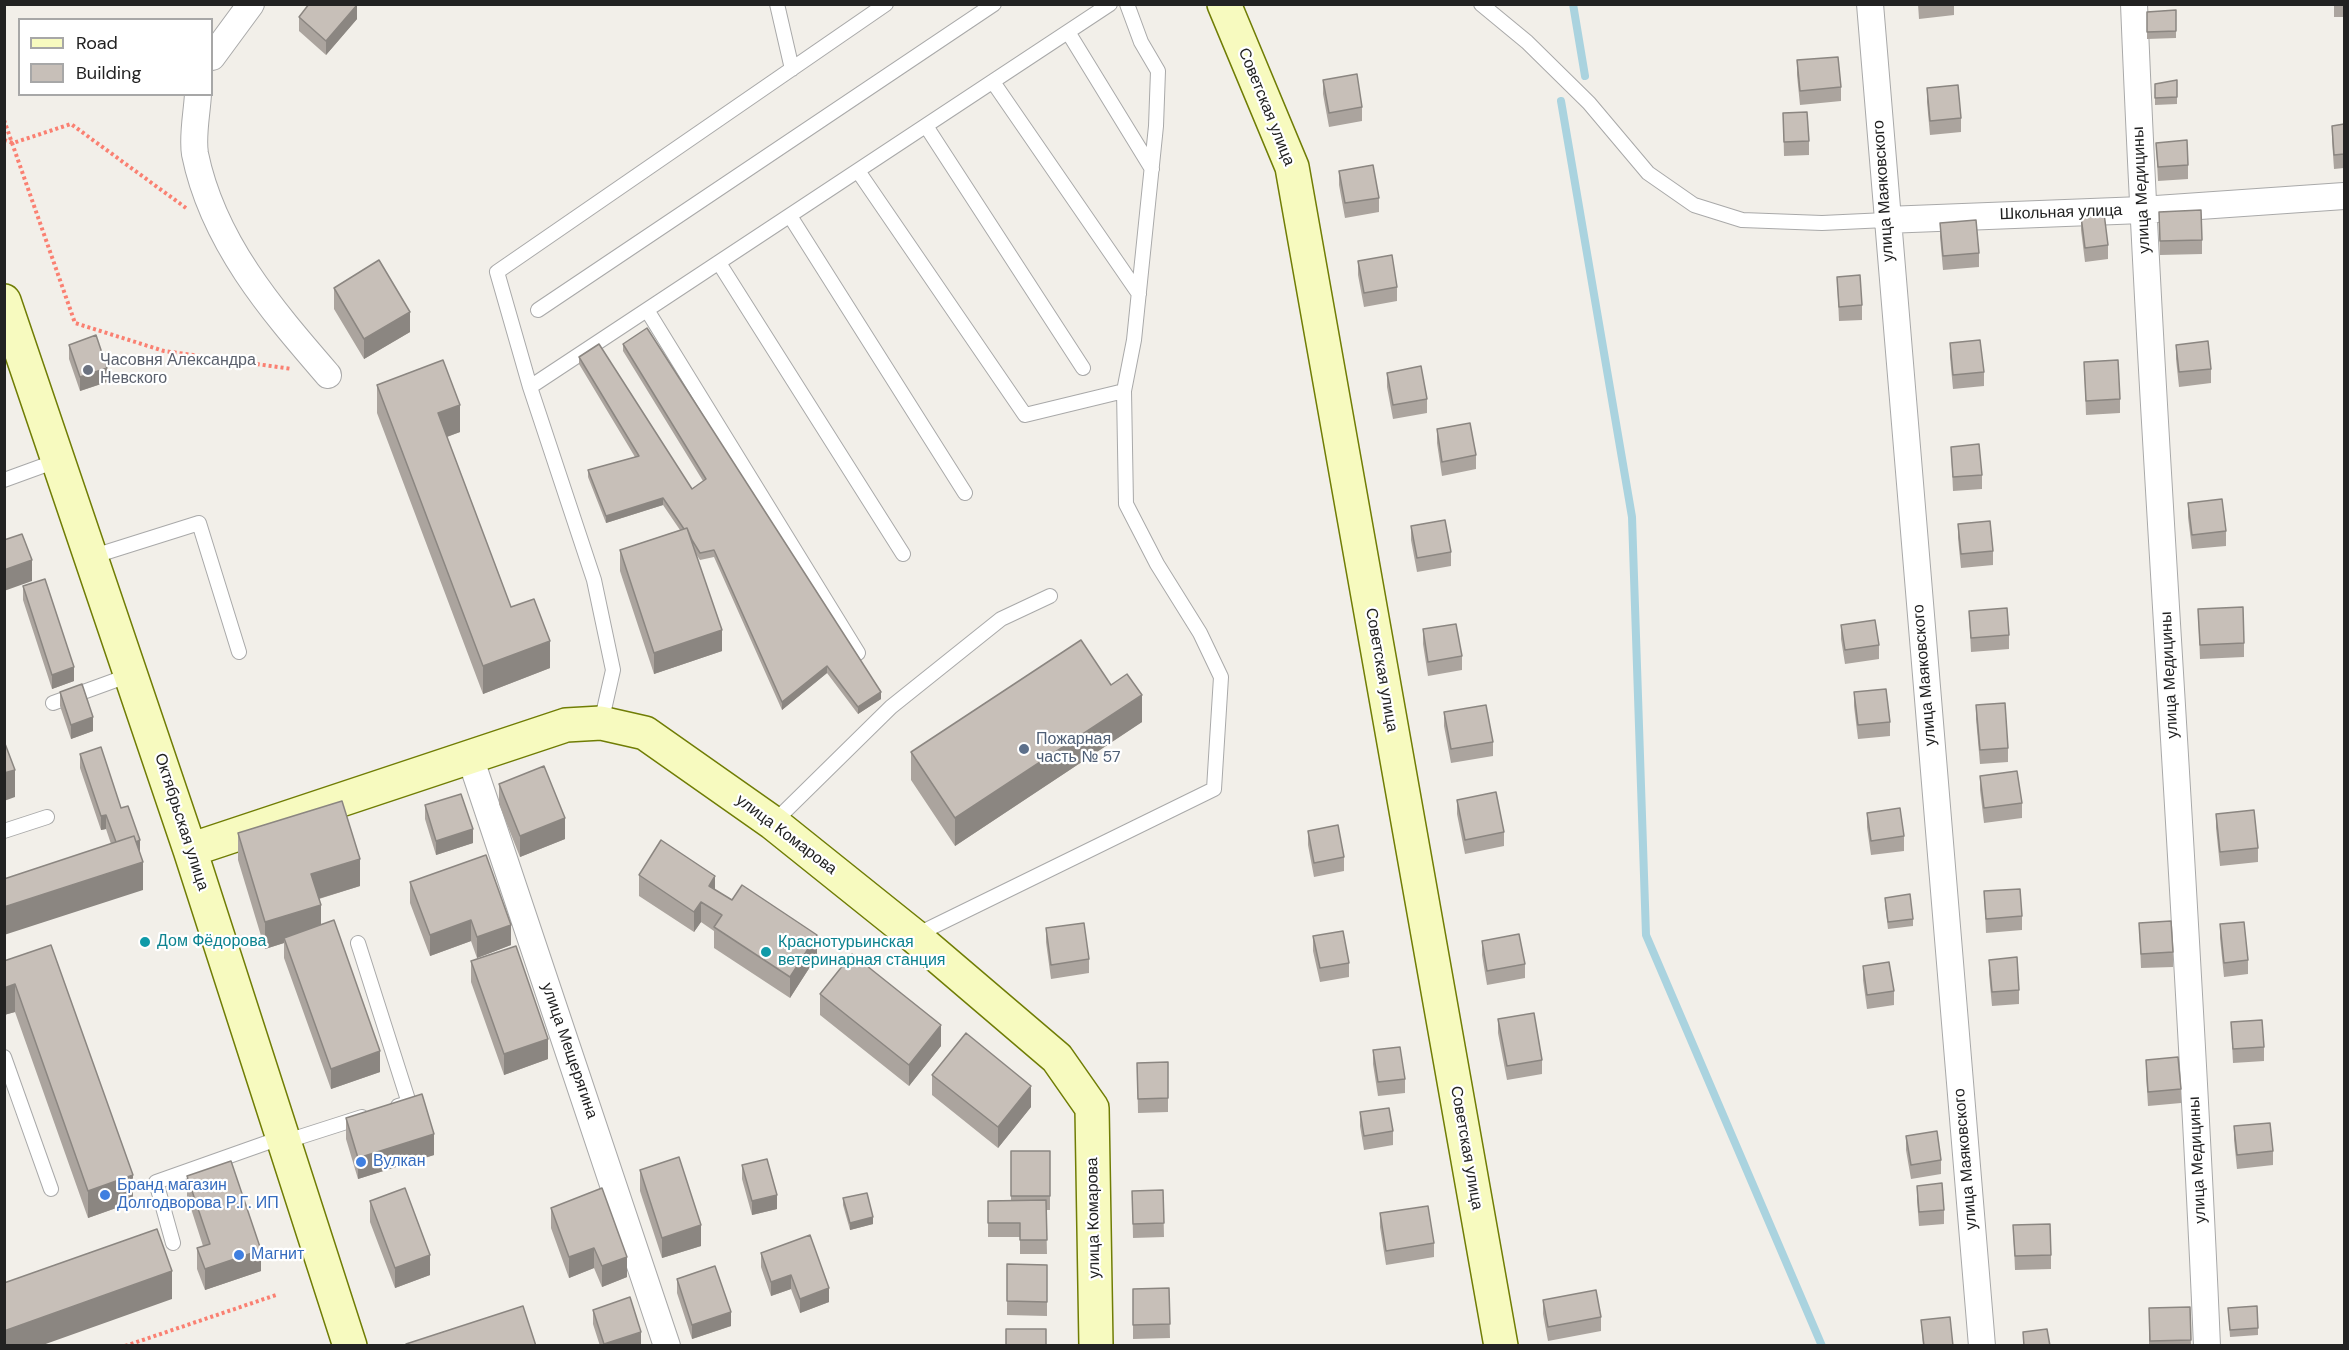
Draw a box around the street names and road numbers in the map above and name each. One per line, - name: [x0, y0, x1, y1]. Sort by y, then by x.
- street label: Советская улица: [1234, 45, 1298, 169]
- street label: улица Маяковского: [1869, 119, 1899, 263]
- street label: улица Медицины: [2129, 126, 2155, 254]
- street label: Школьная улица: [1999, 201, 2123, 225]
- street label: улица Маяковского: [1909, 603, 1941, 747]
- street label: Советская улица: [1361, 607, 1401, 733]
- street label: улица Медицины: [2157, 611, 2183, 739]
- street label: Октябрьская улица: [150, 751, 212, 893]
- street label: улица Комарова: [732, 791, 840, 879]
- street label: улица Мещерягина: [537, 981, 601, 1121]
- street label: Советская улица: [1446, 1085, 1486, 1211]
- street label: улица Маяковского: [1950, 1087, 1982, 1231]
- street label: улица Медицины: [2185, 1096, 2211, 1224]
- street label: улица Комарова: [1083, 1157, 1105, 1279]

